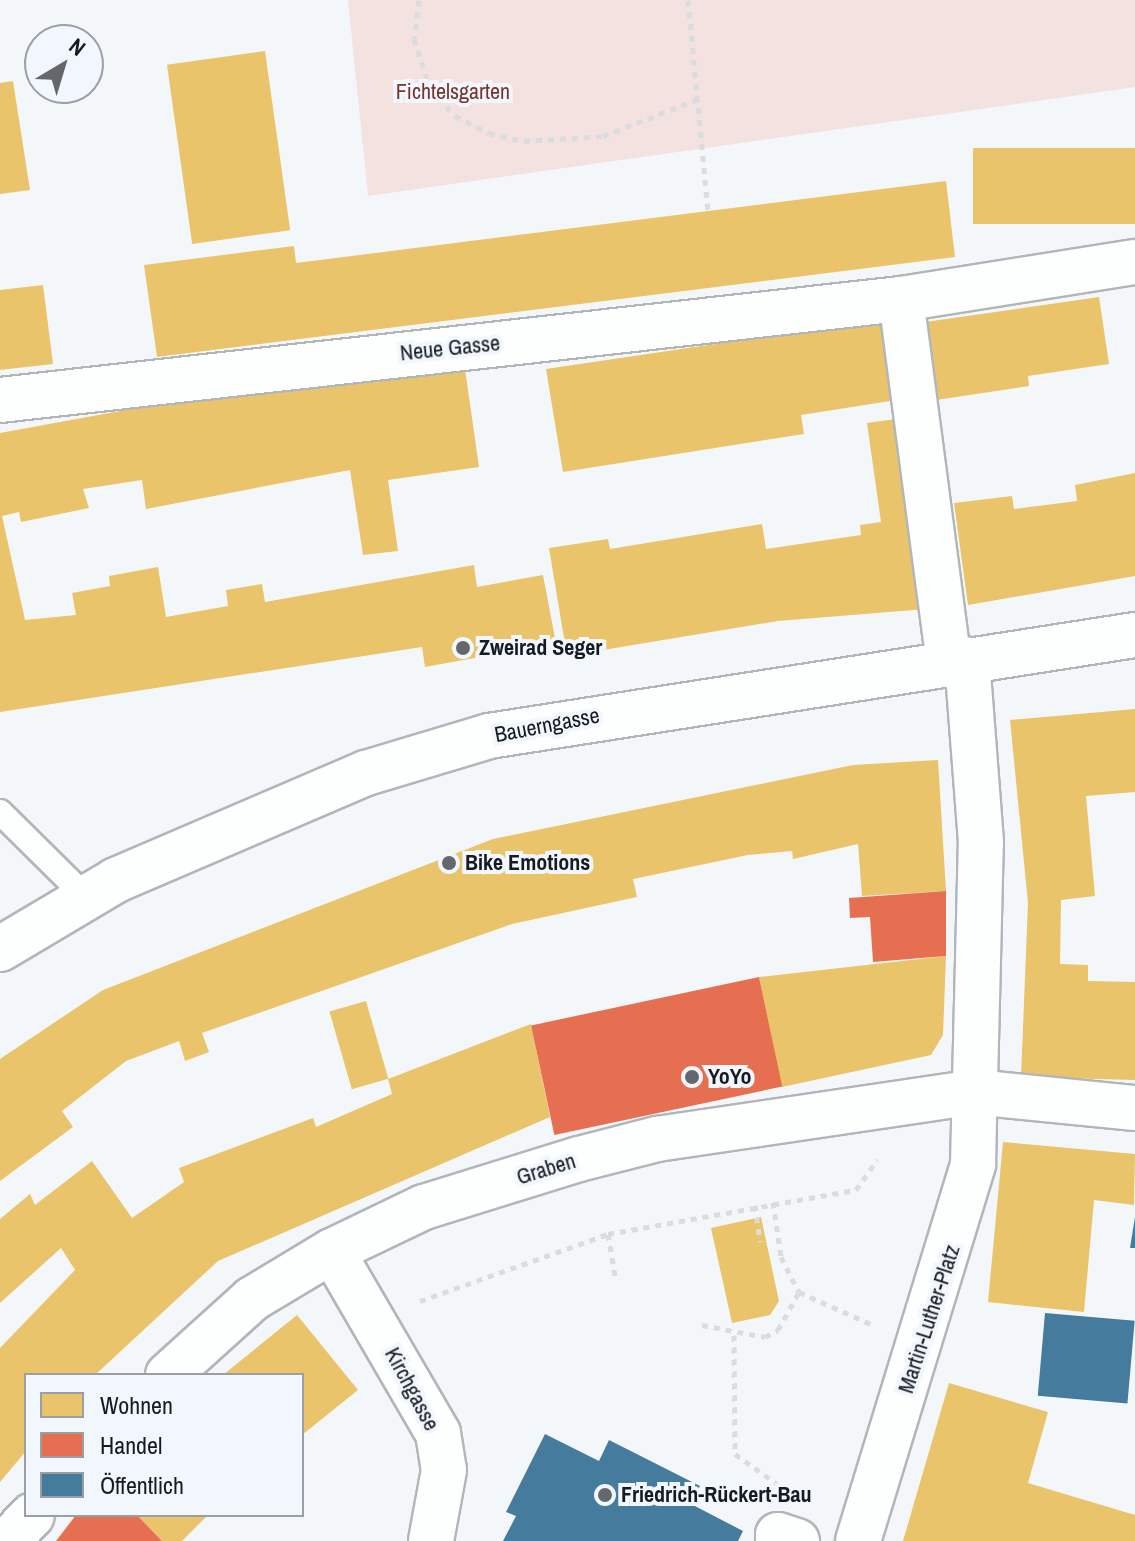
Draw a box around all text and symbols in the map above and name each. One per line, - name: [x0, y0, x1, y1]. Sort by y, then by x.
- north arrow: [24, 24, 104, 104]
- text: N: [63, 31, 92, 62]
- park label: Fichtelsgarten: [396, 79, 510, 105]
- street label: Neue Gasse: [399, 330, 501, 366]
- place label: Zweirad Seger: [479, 635, 602, 661]
- marker: Zweirad Seger: [454, 639, 472, 657]
- street label: Bauerngasse: [492, 702, 602, 748]
- place label: Bike Emotions: [465, 850, 590, 876]
- marker: Bike Emotions: [440, 854, 458, 872]
- place label: YoYo: [708, 1064, 751, 1090]
- marker: YoYo: [683, 1068, 701, 1086]
- street label: Graben: [513, 1148, 579, 1190]
- street label: Martin-Luther-Platz: [893, 1242, 965, 1396]
- street label: Kirchgasse: [379, 1343, 445, 1435]
- legend: [24, 1373, 304, 1517]
- text: Wohnen: [100, 1389, 173, 1421]
- text: Handel: [100, 1429, 162, 1461]
- text: Öffentlich: [100, 1469, 184, 1501]
- place label: Friedrich-Rückert-Bau: [621, 1482, 811, 1508]
- marker: Friedrich-Rückert-Bau: [596, 1486, 614, 1504]

